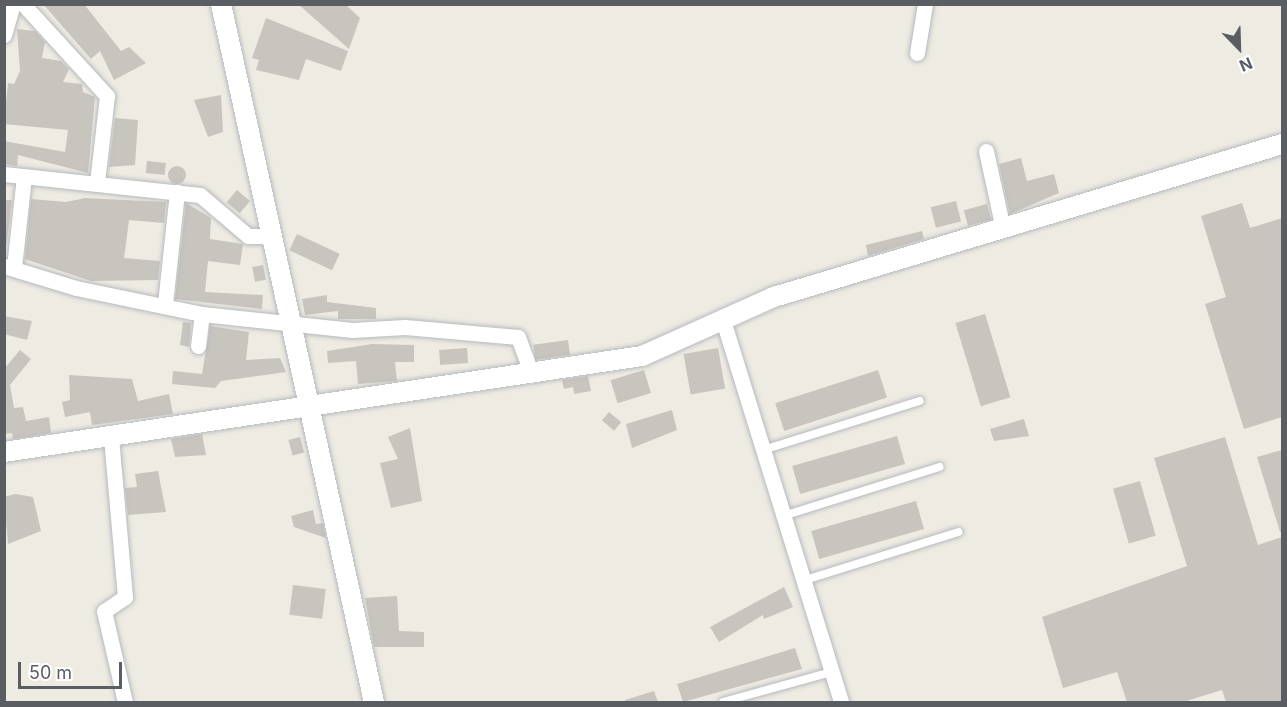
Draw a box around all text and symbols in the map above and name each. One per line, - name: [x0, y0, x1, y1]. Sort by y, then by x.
- north arrow: [1209, 18, 1269, 78]
- text: N: [1237, 53, 1256, 76]
- scale bar: [21, 650, 124, 688]
- text: 50 m: [29, 662, 72, 683]

